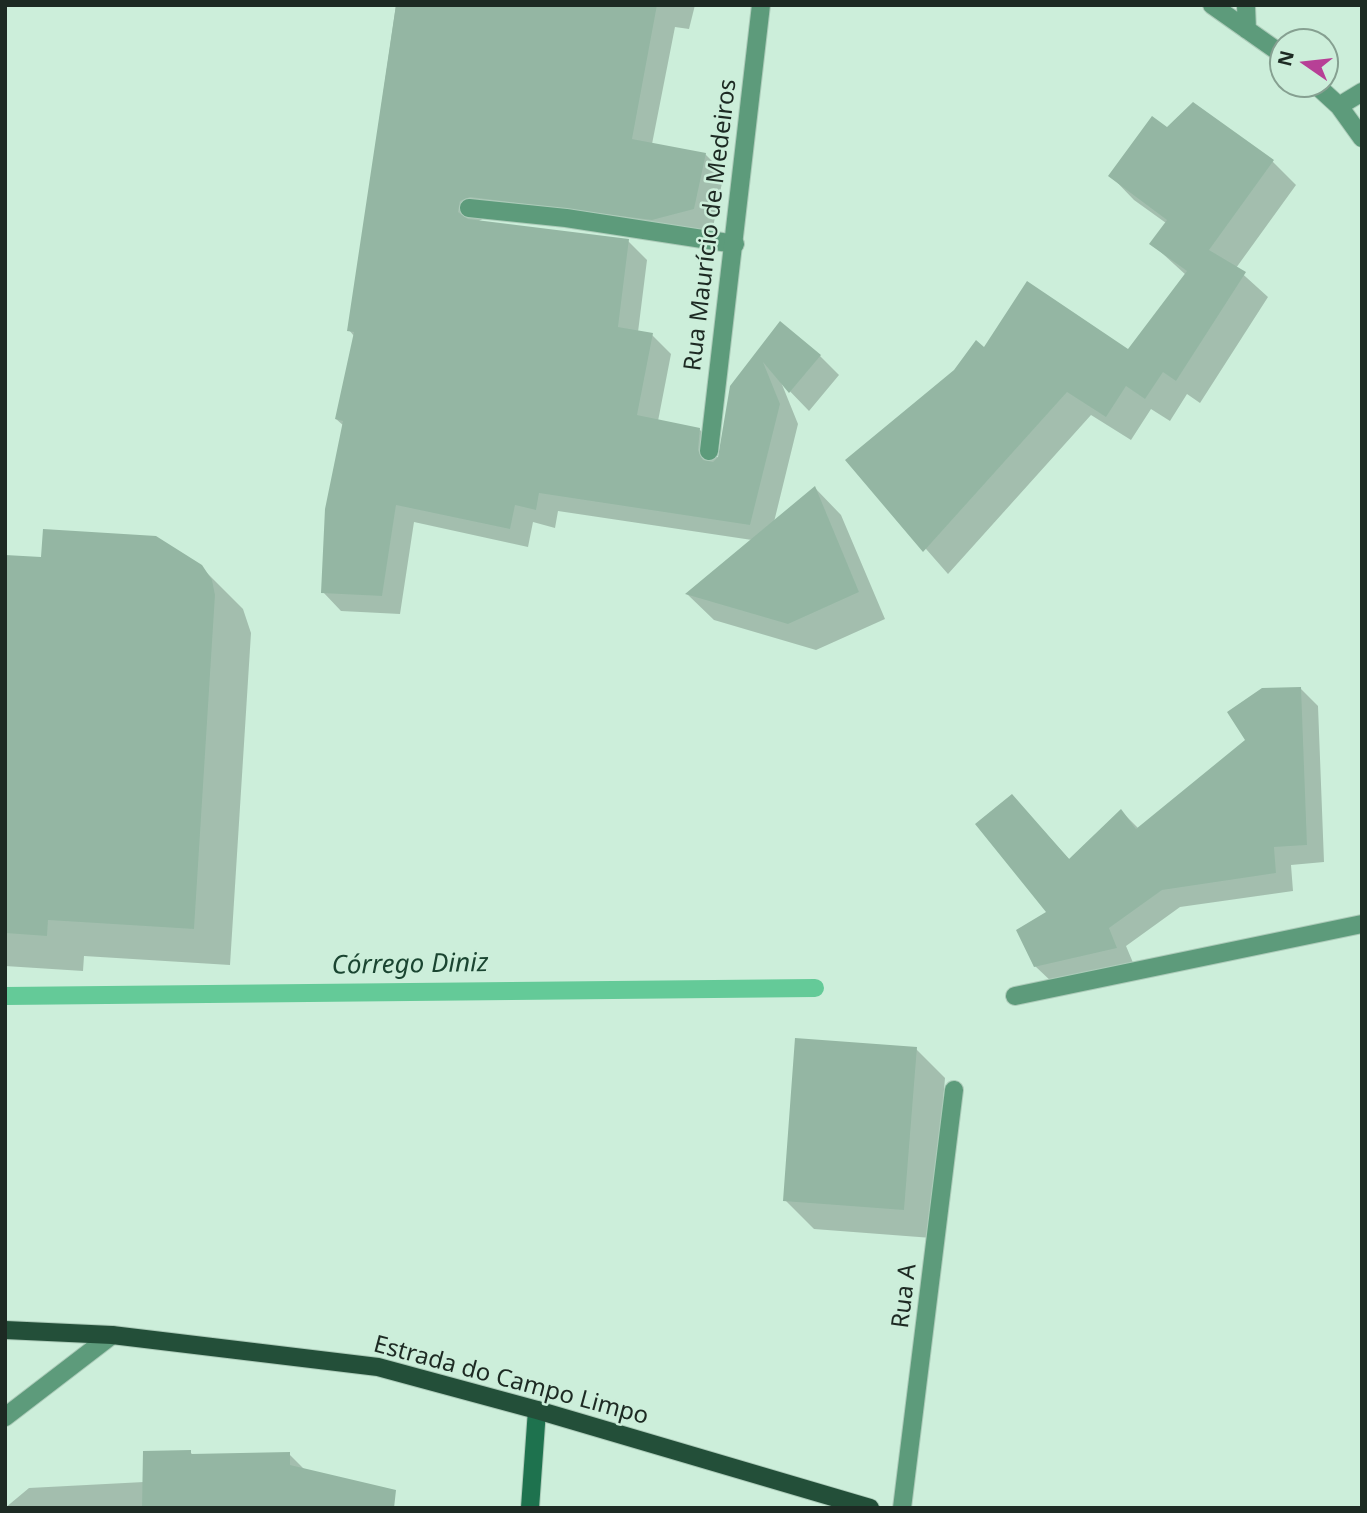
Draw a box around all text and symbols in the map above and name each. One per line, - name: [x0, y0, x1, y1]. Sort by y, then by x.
- north arrow: [1269, 28, 1339, 98]
- text: N: [1271, 48, 1300, 69]
- street label: Rua Maurício de Medeiros: [679, 77, 743, 373]
- water label: Córrego Diniz: [331, 948, 489, 982]
- street label: Rua A: [887, 1262, 923, 1330]
- street label: Estrada do Campo Limpo: [370, 1330, 652, 1432]

